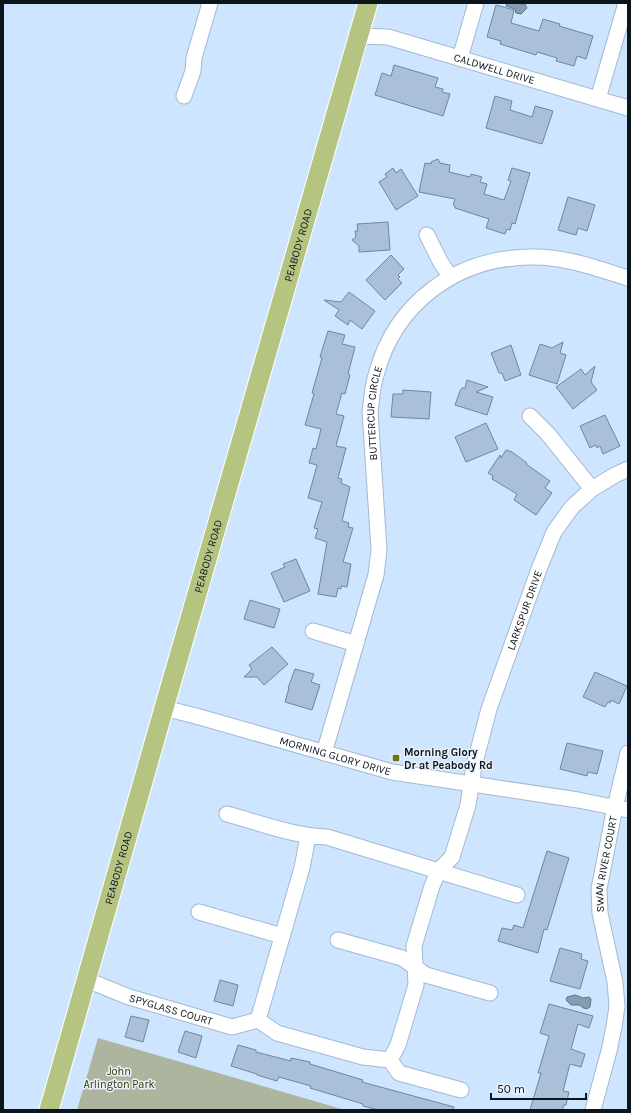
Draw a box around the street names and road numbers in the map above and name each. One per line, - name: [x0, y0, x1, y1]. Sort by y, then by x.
- street label: CALDWELL DRIVE: [452, 51, 536, 87]
- street label: PEABODY ROAD: [282, 207, 315, 283]
- street label: BUTTERCUP CIRCLE: [364, 364, 385, 461]
- street label: PEABODY ROAD: [192, 518, 225, 595]
- street label: LARKSPUR DRIVE: [505, 569, 545, 652]
- street label: MORNING GLORY DRIVE: [278, 734, 393, 778]
- street label: SWAN RIVER COURT: [593, 815, 620, 913]
- street label: PEABODY ROAD: [102, 830, 135, 906]
- street label: SPYGLASS COURT: [127, 991, 215, 1028]

